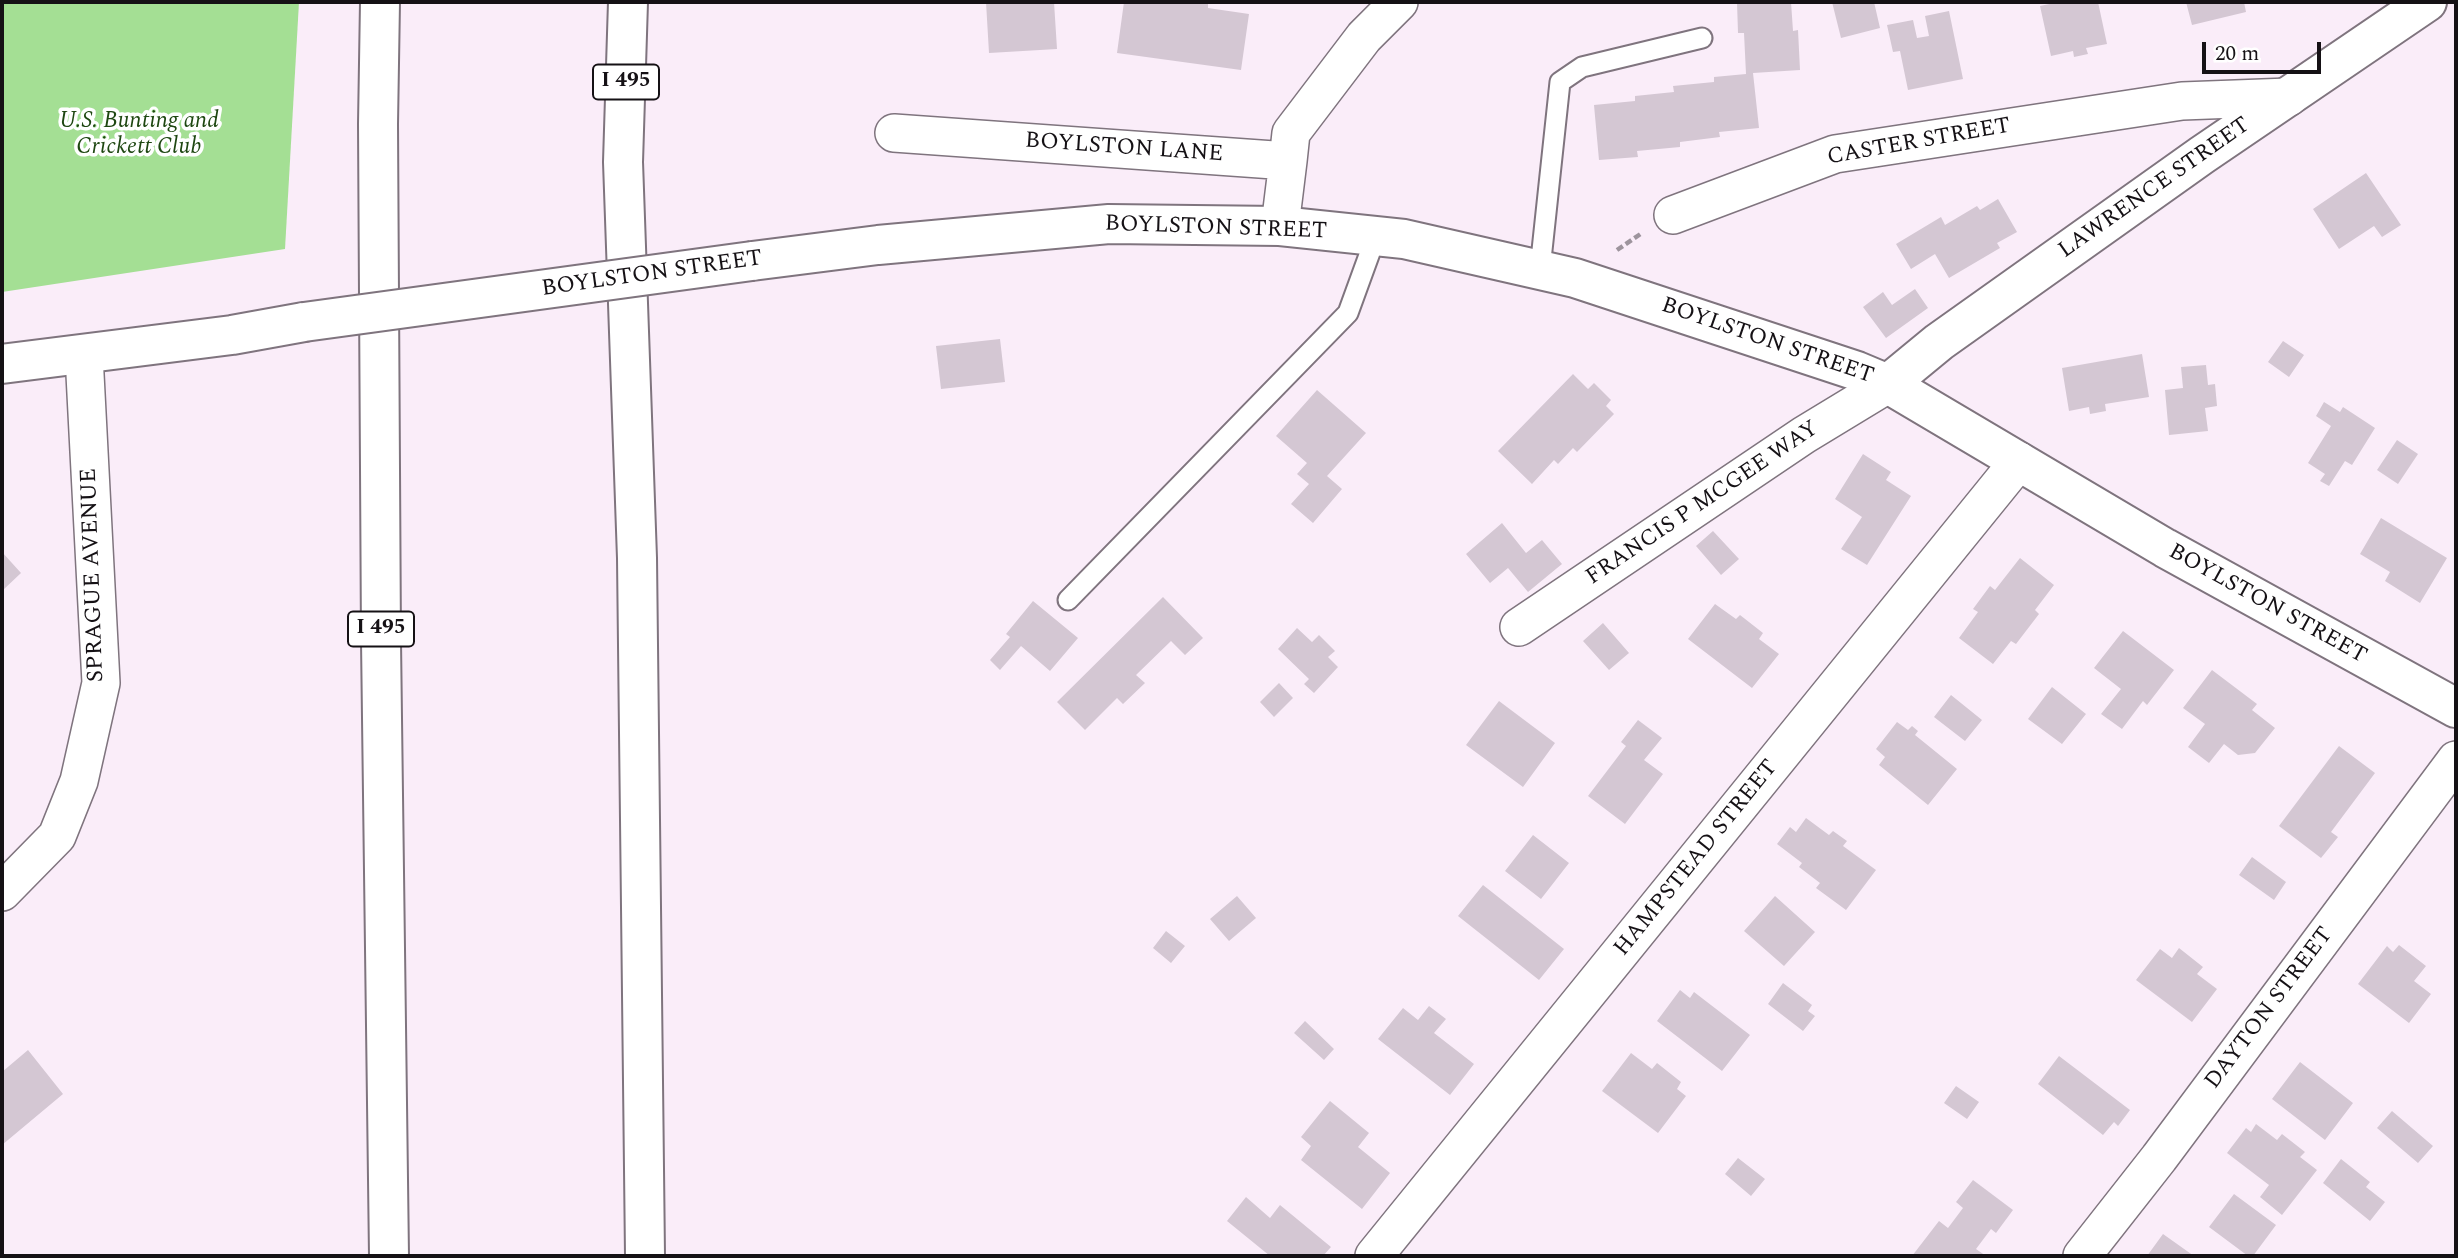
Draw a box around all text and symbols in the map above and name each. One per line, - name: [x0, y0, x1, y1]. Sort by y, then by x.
- scale bar: [2206, 28, 2325, 72]
- text: 20 m: [2215, 38, 2259, 70]
- road number: I 495: [593, 64, 659, 100]
- park label: U.S. Bunting and Crickett Club: [59, 108, 219, 162]
- street label: LAWRENCE STREET: [2054, 112, 2256, 266]
- street label: CASTER STREET: [1825, 113, 2013, 173]
- street label: BOYLSTON LANE: [1024, 128, 1224, 170]
- street label: BOYLSTON STREET: [1104, 211, 1328, 247]
- street label: BOYLSTON STREET: [540, 246, 764, 304]
- street label: BOYLSTON STREET: [1657, 293, 1877, 391]
- street label: FRANCIS P MCGEE WAY: [1581, 416, 1825, 592]
- street label: SPRAGUE AVENUE: [76, 467, 112, 683]
- street label: BOYLSTON STREET: [2163, 539, 2371, 671]
- road number: I 495: [348, 612, 414, 646]
- street label: HAMPSTEAD STREET: [1609, 755, 1785, 963]
- street label: DAYTON STREET: [2200, 923, 2340, 1095]

